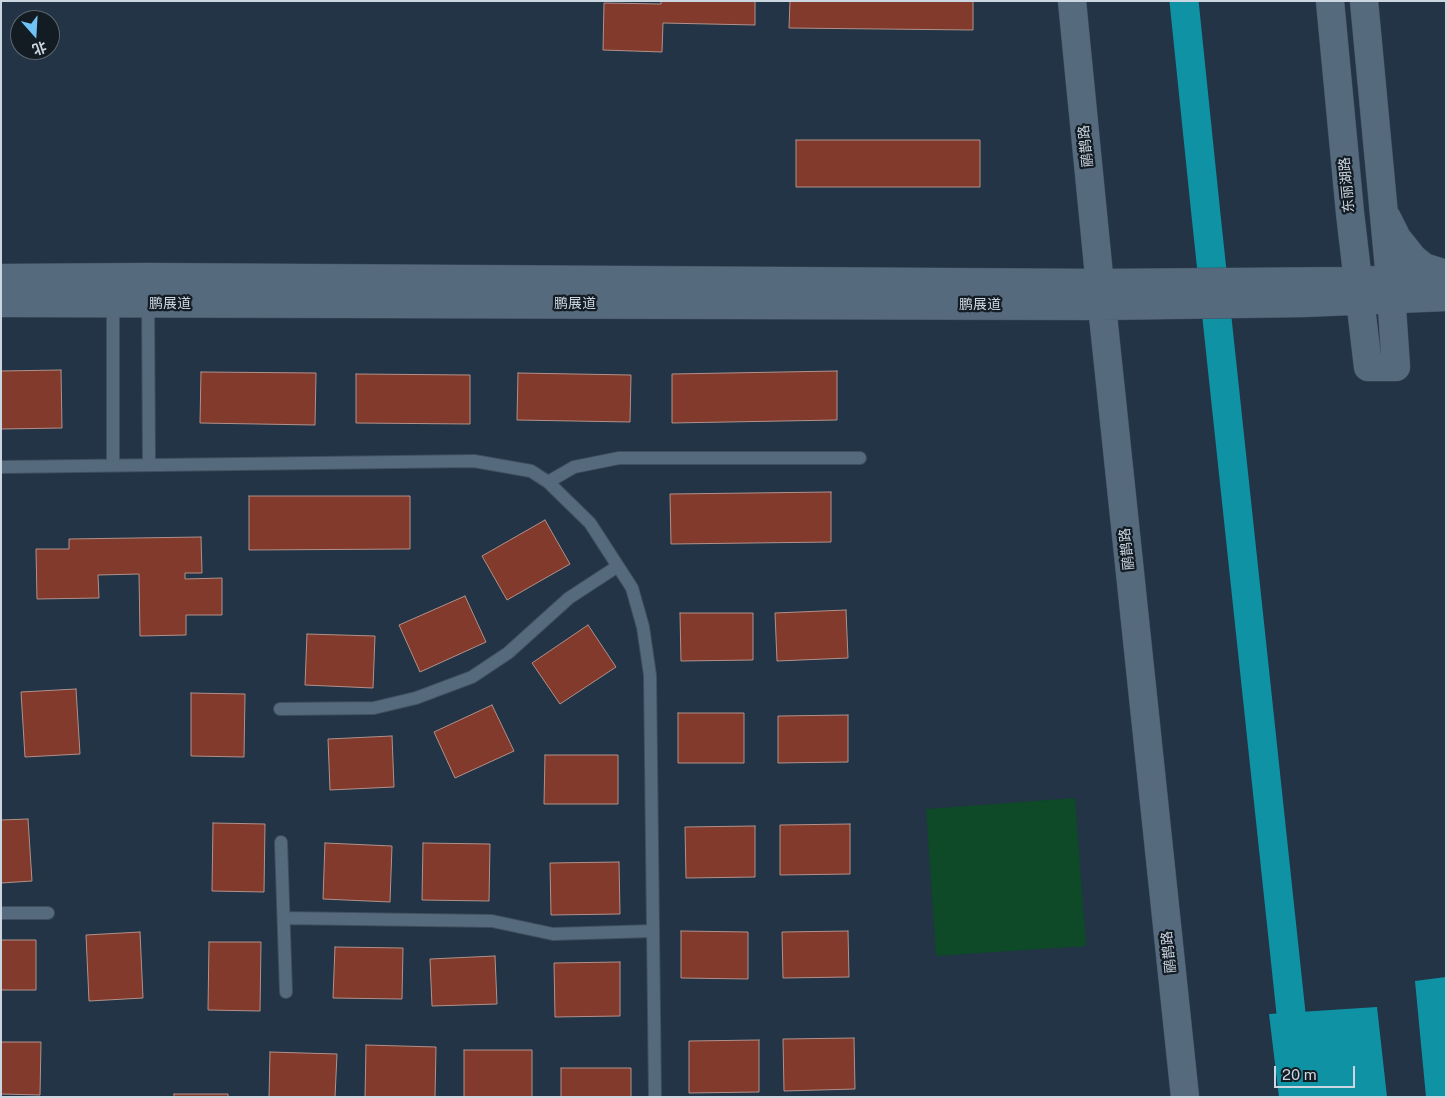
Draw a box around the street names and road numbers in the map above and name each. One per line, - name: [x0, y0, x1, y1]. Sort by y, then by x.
- street label: 鹂鹊路: [1075, 124, 1097, 168]
- street label: 东丽湖路: [1336, 156, 1358, 214]
- street label: 鹏展道: [149, 296, 191, 312]
- street label: 鹏展道: [554, 296, 596, 312]
- street label: 鹏展道: [959, 297, 1001, 313]
- street label: 鹂鹊路: [1116, 527, 1138, 571]
- street label: 鹂鹊路: [1158, 930, 1180, 974]

